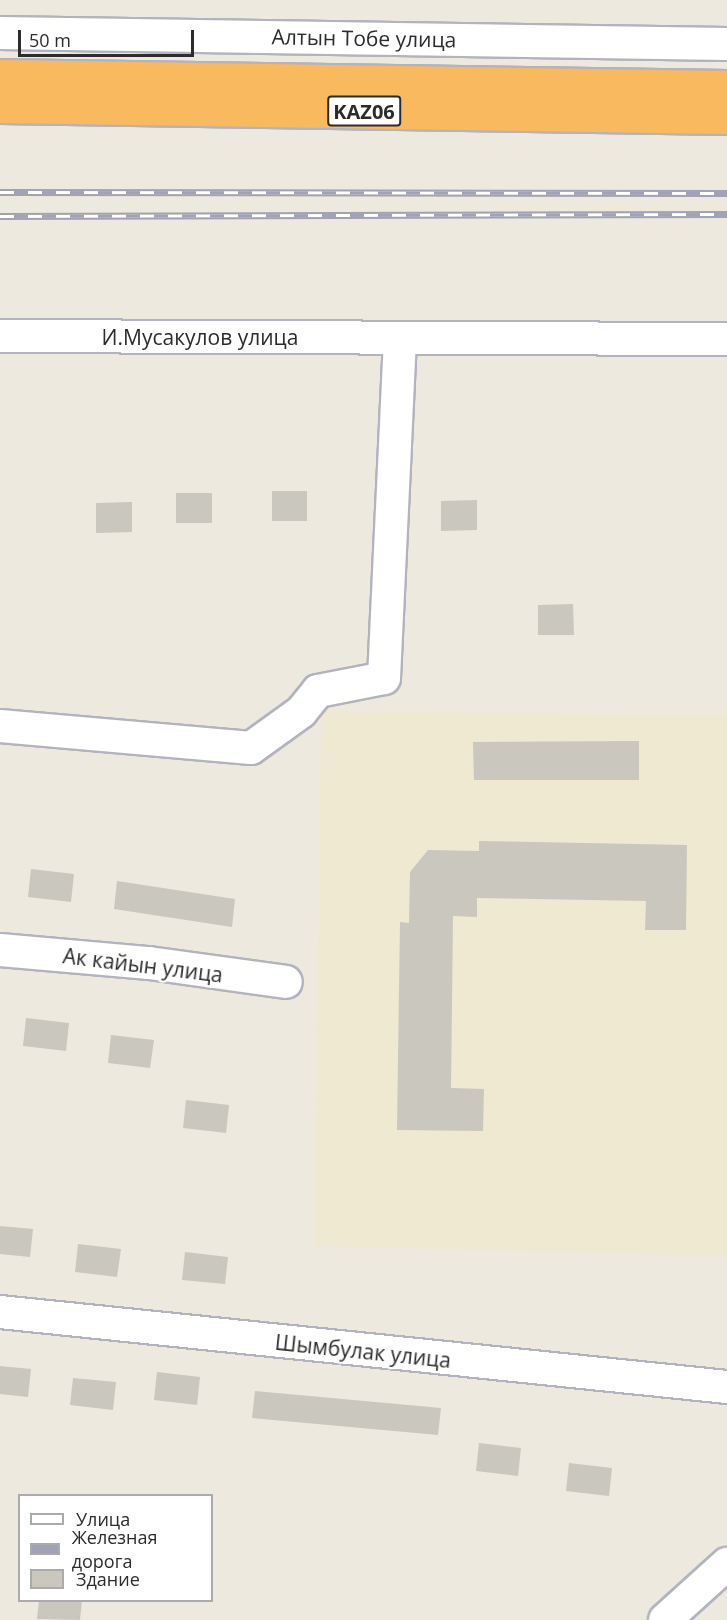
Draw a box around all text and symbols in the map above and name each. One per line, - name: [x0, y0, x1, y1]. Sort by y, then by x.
- scale bar: [21, 18, 196, 56]
- street label: Алтын Тобе улица: [271, 24, 457, 52]
- text: 50 m: [29, 28, 71, 52]
- road number: KАZ06: [326, 94, 401, 128]
- street label: И.Мусакулов улица: [102, 324, 298, 350]
- street label: Ак кайын улица: [62, 943, 224, 987]
- street label: Шымбулак улица: [274, 1329, 452, 1373]
- legend: [18, 1494, 213, 1602]
- text: Улица: [76, 1507, 130, 1531]
- text: Железная дорога: [72, 1525, 157, 1573]
- text: Здание: [76, 1567, 140, 1591]

